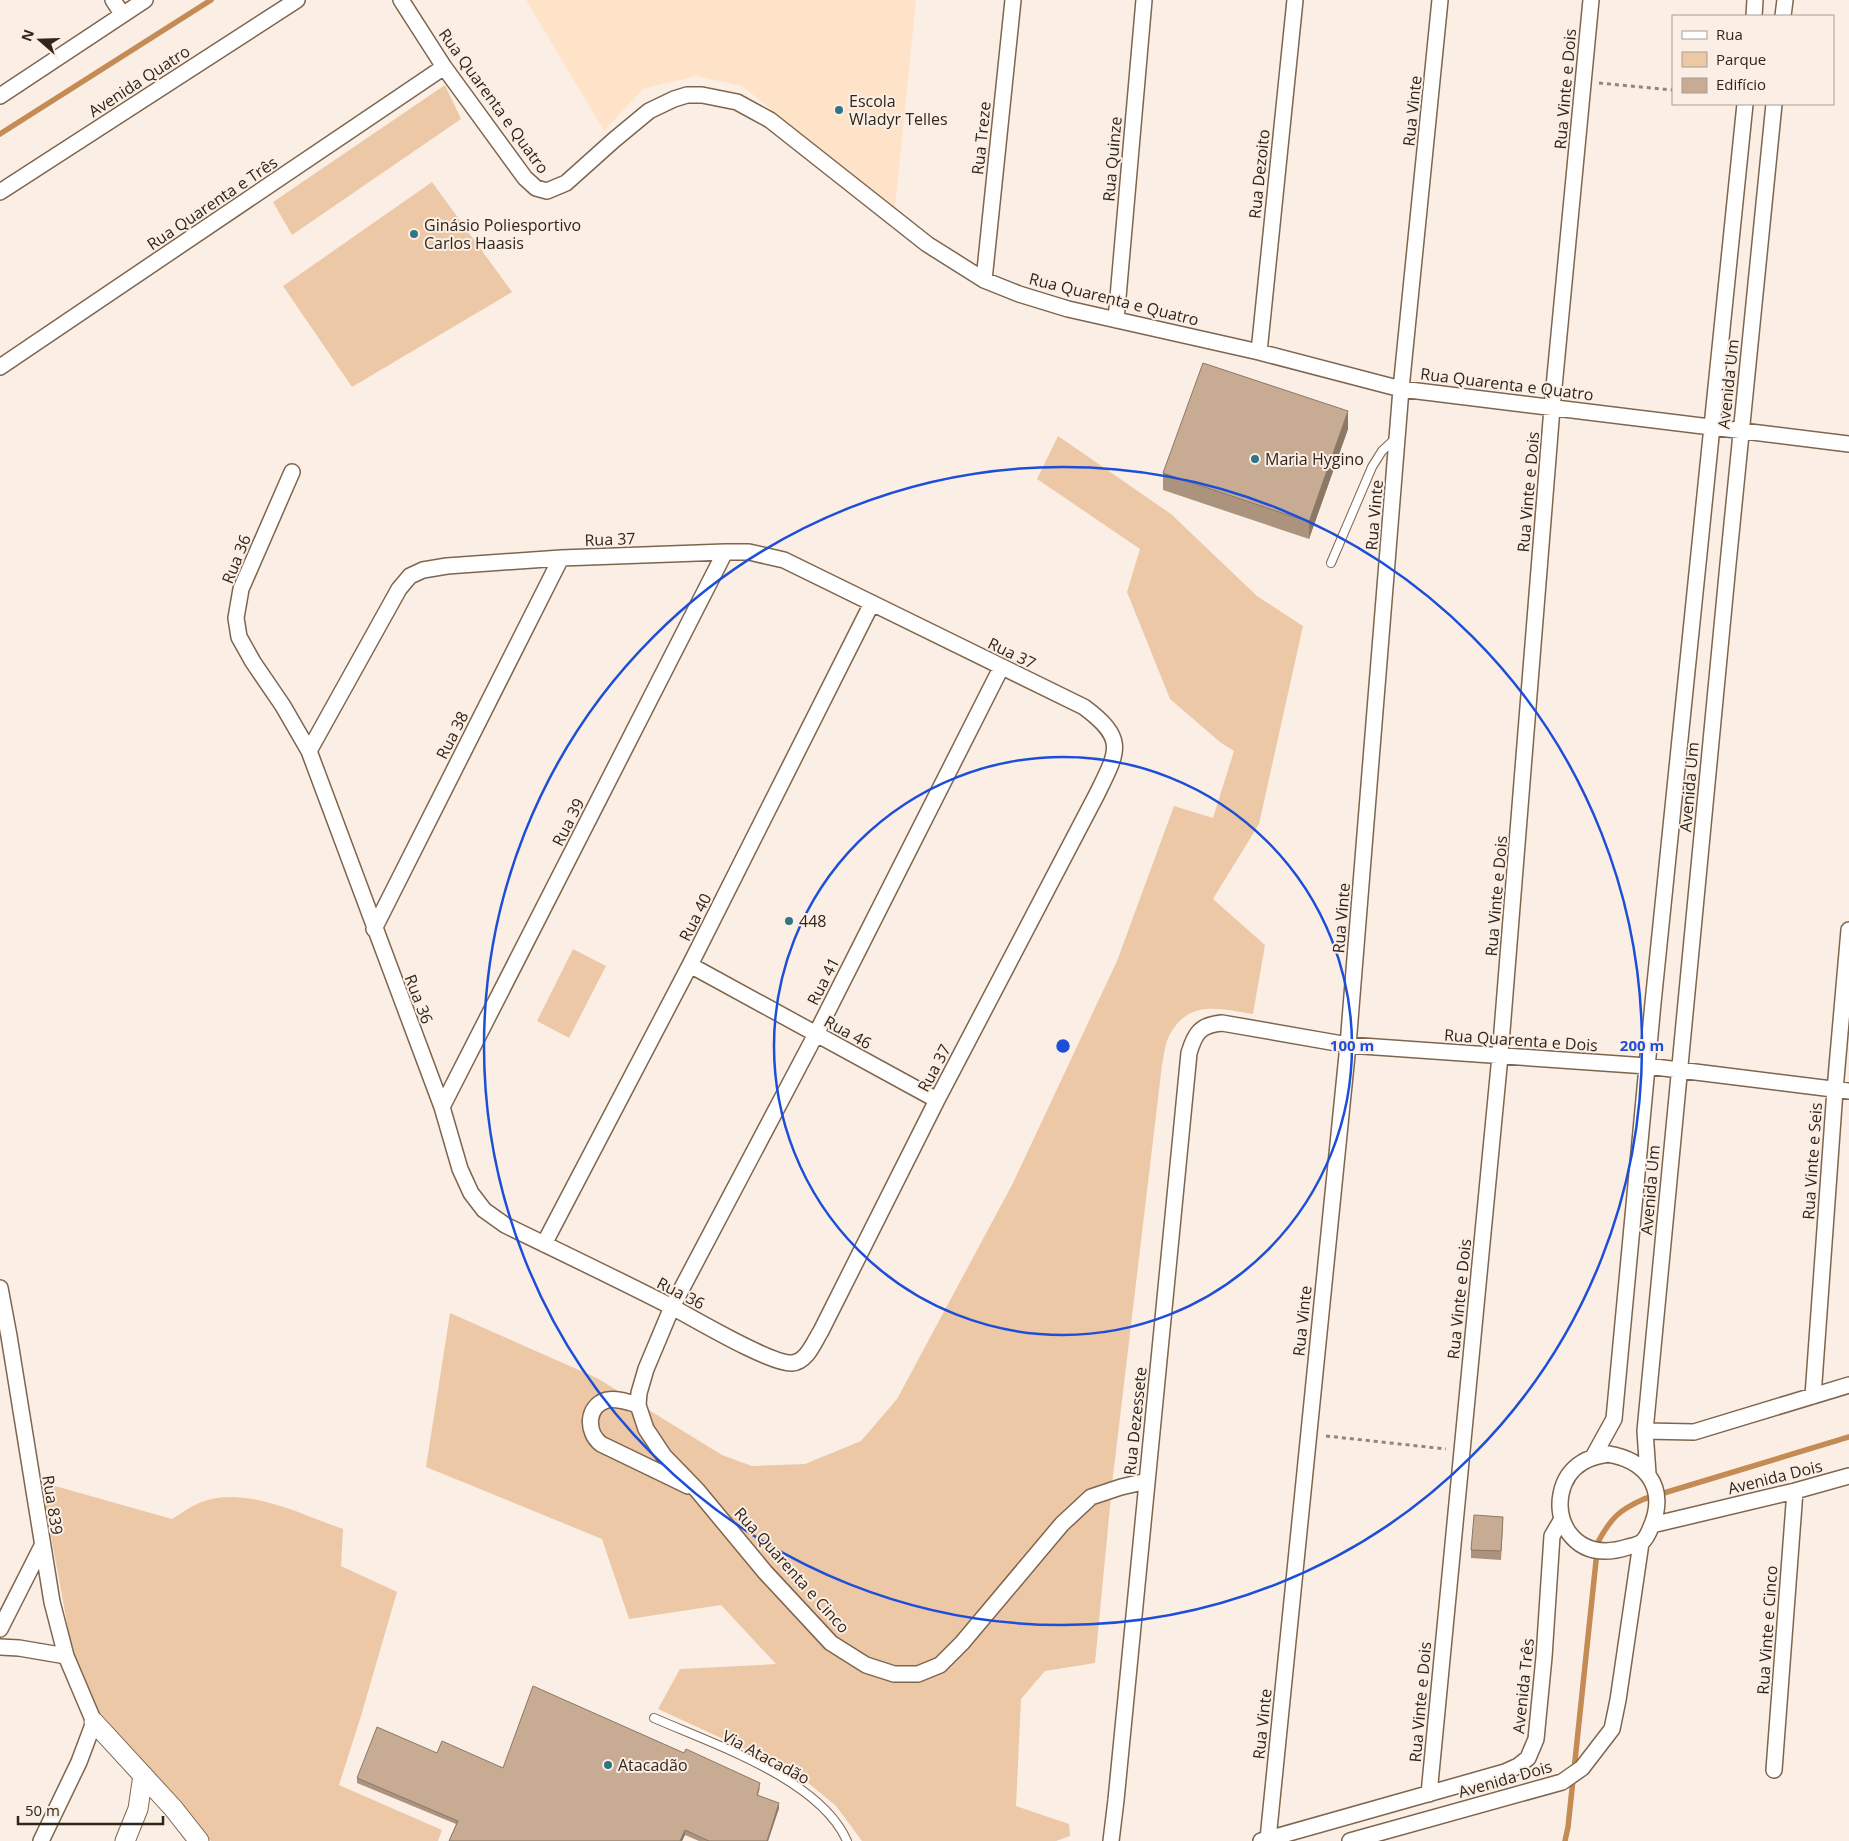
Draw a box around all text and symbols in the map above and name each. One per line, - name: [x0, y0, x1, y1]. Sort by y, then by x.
- north arrow: [15, 15, 65, 65]
- legend: [1672, 15, 1834, 105]
- street label: Rua Quarenta e Quatro: [434, 24, 554, 178]
- text: Rua: [1716, 24, 1743, 44]
- text: N: [16, 27, 38, 44]
- street label: Rua Vinte e Dois: [1549, 28, 1581, 150]
- street label: Avenida Quatro: [84, 40, 194, 122]
- text: Parque: [1716, 49, 1766, 69]
- text: Edifício: [1716, 74, 1766, 94]
- street label: Rua Vinte: [1397, 75, 1427, 147]
- place label: Escola Wladyr Telles: [849, 90, 948, 130]
- street label: Rua Treze: [966, 100, 996, 176]
- marker: Escola Wladyr Telles: [833, 104, 845, 116]
- street label: Rua Quinze: [1097, 116, 1127, 202]
- street label: Rua Dezoito: [1243, 128, 1275, 220]
- street label: Rua Quarenta e Três: [142, 151, 282, 255]
- place label: Ginásio Poliesportivo Carlos Haasis: [424, 214, 581, 254]
- marker: Ginásio Poliesportivo Carlos Haasis: [408, 228, 420, 240]
- street label: Rua Quarenta e Quatro: [1027, 267, 1201, 331]
- street label: Avenida Um: [1712, 338, 1744, 430]
- street label: Rua Quarenta e Quatro: [1419, 362, 1595, 406]
- street label: Rua Vinte e Dois: [1512, 431, 1544, 553]
- place label: Maria Hygino: [1265, 448, 1364, 470]
- marker: Maria Hygino: [1249, 453, 1261, 465]
- street label: Rua Vinte: [1360, 479, 1388, 551]
- street label: Rua 37: [584, 527, 636, 551]
- street label: Rua 36: [216, 531, 256, 587]
- street label: Rua 37: [984, 632, 1040, 674]
- street label: Rua 38: [431, 707, 473, 763]
- street label: Avenida Um: [1674, 741, 1704, 833]
- street label: Rua 39: [547, 794, 589, 850]
- street label: Rua Vinte e Dois: [1480, 835, 1512, 957]
- street label: Rua Vinte: [1327, 882, 1355, 954]
- street label: Rua 40: [674, 889, 716, 945]
- place label: 448: [799, 910, 826, 932]
- marker: 448: [783, 915, 795, 927]
- street label: Rua 41: [802, 953, 844, 1009]
- street label: Rua 36: [400, 971, 438, 1027]
- street label: Rua 46: [820, 1010, 876, 1054]
- street label: Rua Quarenta e Dois: [1443, 1024, 1599, 1056]
- text: 100 m: [1330, 1035, 1374, 1055]
- text: 200 m: [1620, 1035, 1664, 1055]
- centre of rings: [1054, 1037, 1072, 1055]
- street label: Rua 37: [912, 1040, 956, 1096]
- street label: Rua Vinte e Seis: [1797, 1102, 1827, 1220]
- street label: Avenida Um: [1635, 1144, 1665, 1236]
- street label: Rua Vinte e Dois: [1442, 1238, 1476, 1360]
- street label: Rua 36: [653, 1272, 709, 1314]
- street label: Rua Vinte: [1287, 1285, 1317, 1357]
- street label: Rua Dezessete: [1118, 1366, 1152, 1476]
- street label: Avenida Dois: [1725, 1455, 1825, 1499]
- street label: Rua 839: [37, 1474, 69, 1536]
- street label: Rua Quarenta e Cinco: [730, 1502, 854, 1638]
- street label: Rua Vinte e Cinco: [1752, 1565, 1782, 1695]
- street label: Avenida Três: [1507, 1637, 1539, 1735]
- street label: Rua Vinte e Dois: [1404, 1641, 1436, 1763]
- street label: Rua Vinte: [1247, 1688, 1277, 1760]
- street label: Via Atacadão: [718, 1725, 814, 1789]
- place label: Atacadão: [618, 1754, 688, 1776]
- street label: Avenida Dois: [1455, 1755, 1555, 1803]
- marker: Atacadão: [602, 1759, 614, 1771]
- scale bar: [18, 1794, 162, 1826]
- text: 50 m: [25, 1800, 60, 1820]

